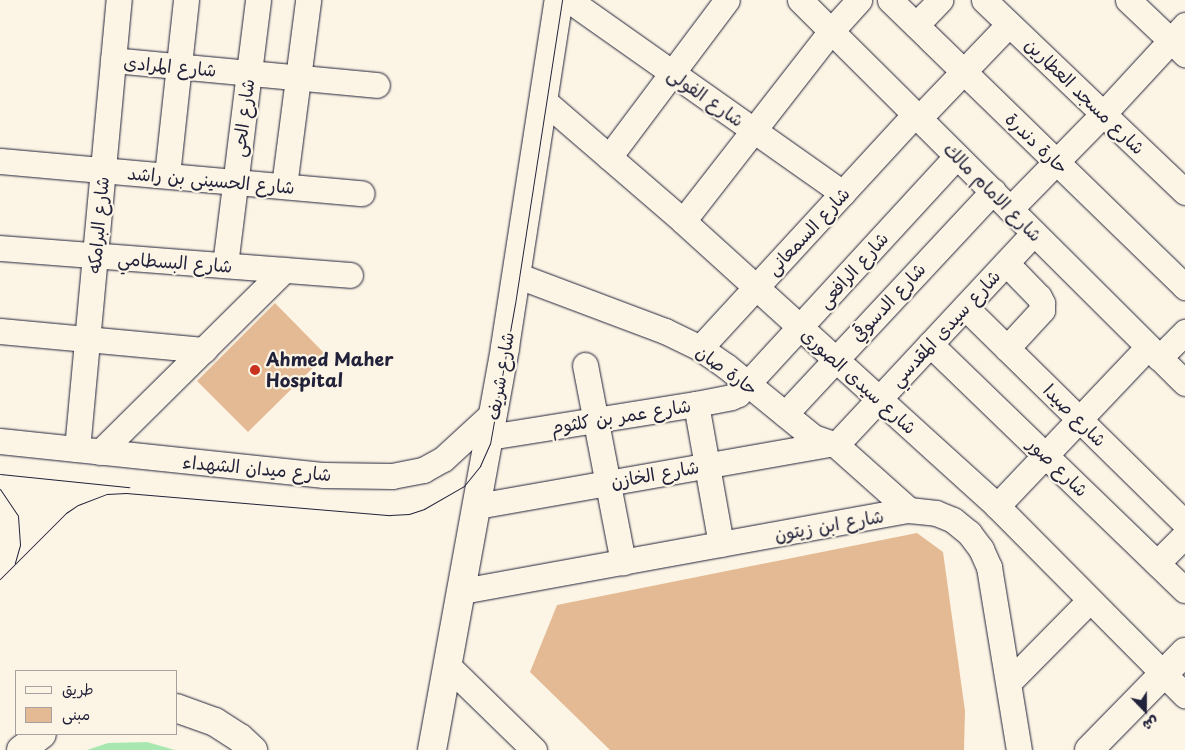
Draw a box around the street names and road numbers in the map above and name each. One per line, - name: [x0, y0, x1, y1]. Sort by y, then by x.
- street label: شارع مسجد العطارين: [1021, 33, 1149, 159]
- street label: شارع المرادى: [123, 51, 217, 81]
- street label: شارع الفولى: [664, 63, 748, 131]
- street label: شارع الحى: [227, 78, 259, 158]
- street label: حارة دندرة: [1001, 108, 1073, 178]
- street label: شارع الامام مالك: [939, 138, 1047, 246]
- street label: شارع الحسينى بن راشد: [126, 162, 296, 198]
- street label: شارع البرامكه: [83, 176, 113, 274]
- street label: شارع السمعانى: [762, 183, 854, 279]
- street label: شارع الرافعى: [813, 228, 893, 312]
- street label: شارع البسطامي: [117, 247, 233, 277]
- street label: شارع الدسوقي: [846, 258, 930, 346]
- street label: شارع سيدى المقدسي: [885, 265, 1005, 391]
- street label: شارع سيدى الصورى: [797, 324, 921, 438]
- street label: شارع شريف: [482, 330, 518, 422]
- street label: حارة صان: [692, 340, 762, 400]
- street label: شارع صيدا: [1039, 379, 1111, 451]
- street label: شارع عمر بن كلثوم: [550, 394, 692, 438]
- street label: شارع صور: [1023, 433, 1093, 501]
- street label: شارع ميدان الشهداء: [182, 451, 332, 485]
- street label: شارع الخازن: [609, 456, 701, 492]
- street label: شارع ابن زيتون: [773, 505, 885, 545]

